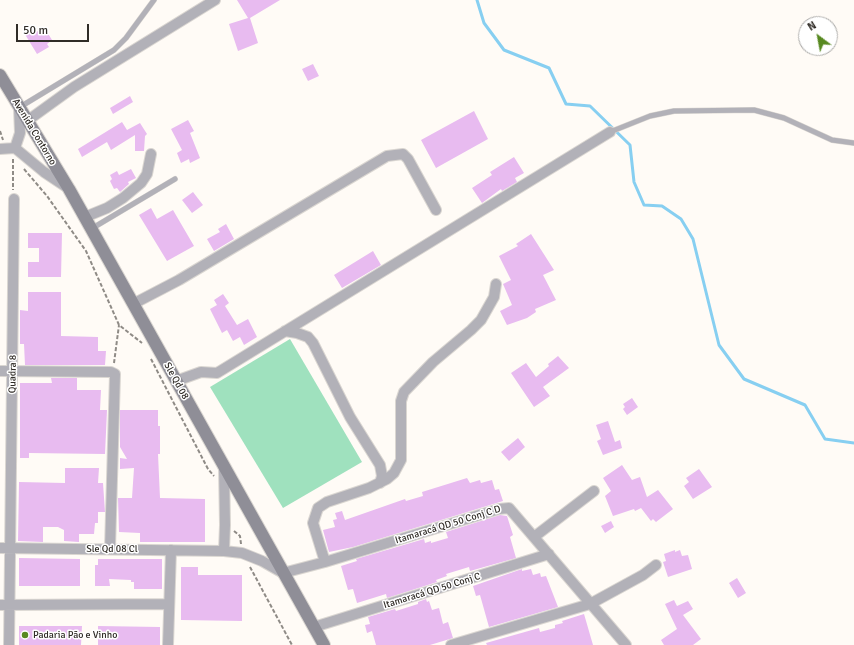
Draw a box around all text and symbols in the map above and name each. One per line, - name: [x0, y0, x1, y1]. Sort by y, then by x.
- scale bar: [18, 16, 91, 42]
- north arrow: [798, 16, 838, 56]
- text: N: [805, 19, 819, 34]
- text: 50 m: [23, 23, 48, 38]
- street label: Avenida Contorno: [9, 96, 59, 168]
- street label: Quadra 8: [7, 355, 19, 393]
- street label: Sle Qd 08: [161, 360, 191, 402]
- street label: Itamaracá QD 50 Conj C D: [394, 503, 502, 547]
- street label: Sle Qd 08 Cl: [86, 543, 138, 555]
- street label: Itamaracá QD 50 Conj C: [382, 570, 482, 612]
- place label: Padaria Pão e Vinho: [33, 629, 117, 641]
- marker: Padaria Pão e Vinho: [20, 630, 30, 640]

